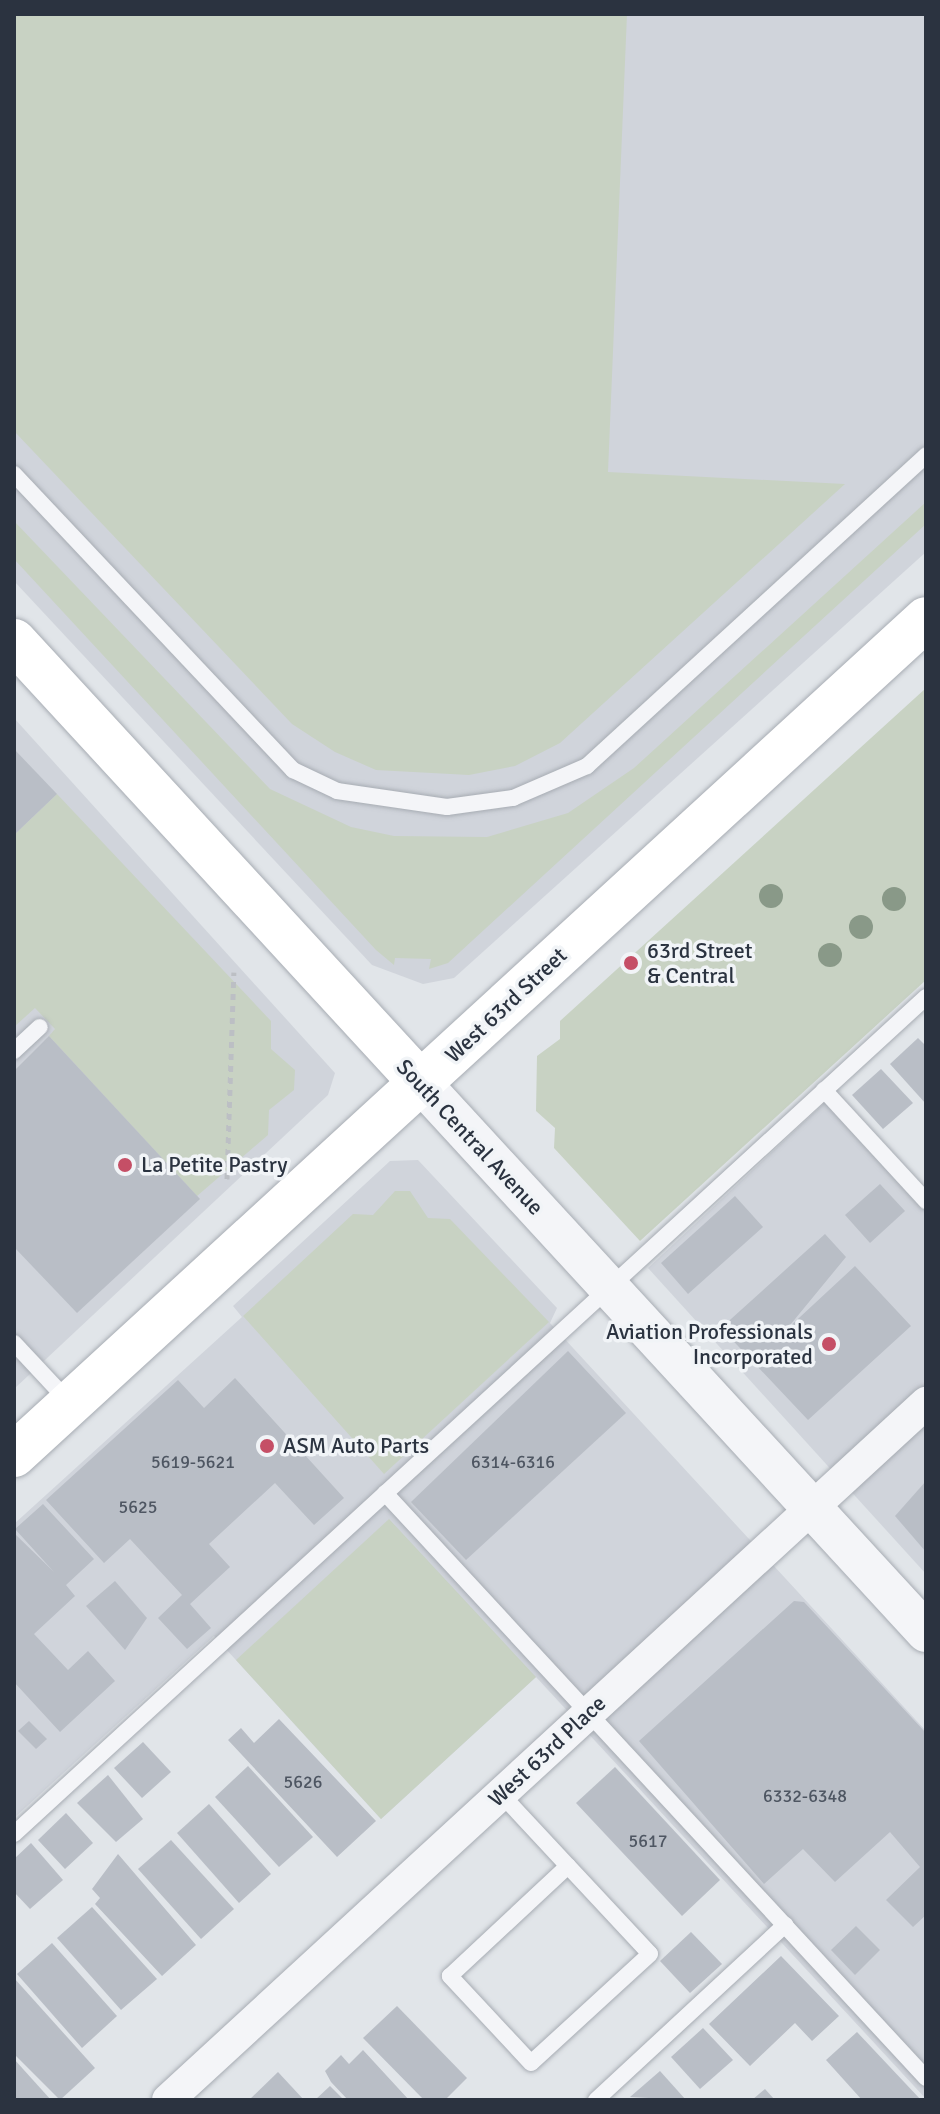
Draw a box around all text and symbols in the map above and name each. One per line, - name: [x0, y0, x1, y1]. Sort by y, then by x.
- place label: 63rd Street & Central: [647, 937, 752, 988]
- street label: West 63rd Street: [440, 942, 572, 1068]
- marker: 63rd Street & Central: [622, 954, 640, 972]
- street label: South Central Avenue: [391, 1054, 549, 1220]
- place label: La Petite Pastry: [141, 1152, 288, 1178]
- marker: La Petite Pastry: [116, 1156, 134, 1174]
- place label: Aviation Professionals Incorporated: [606, 1318, 813, 1370]
- marker: Aviation Professionals Incorporated: [820, 1335, 838, 1353]
- place label: ASM Auto Parts: [283, 1433, 429, 1459]
- marker: ASM Auto Parts: [258, 1437, 276, 1455]
- house number: 5619-5621: [151, 1451, 235, 1473]
- house number: 6314-6316: [471, 1451, 555, 1473]
- house number: 5625: [119, 1496, 157, 1518]
- street label: West 63rd Place: [483, 1690, 611, 1812]
- house number: 5626: [284, 1771, 322, 1793]
- house number: 6332-6348: [763, 1785, 847, 1807]
- house number: 5617: [629, 1830, 667, 1852]

